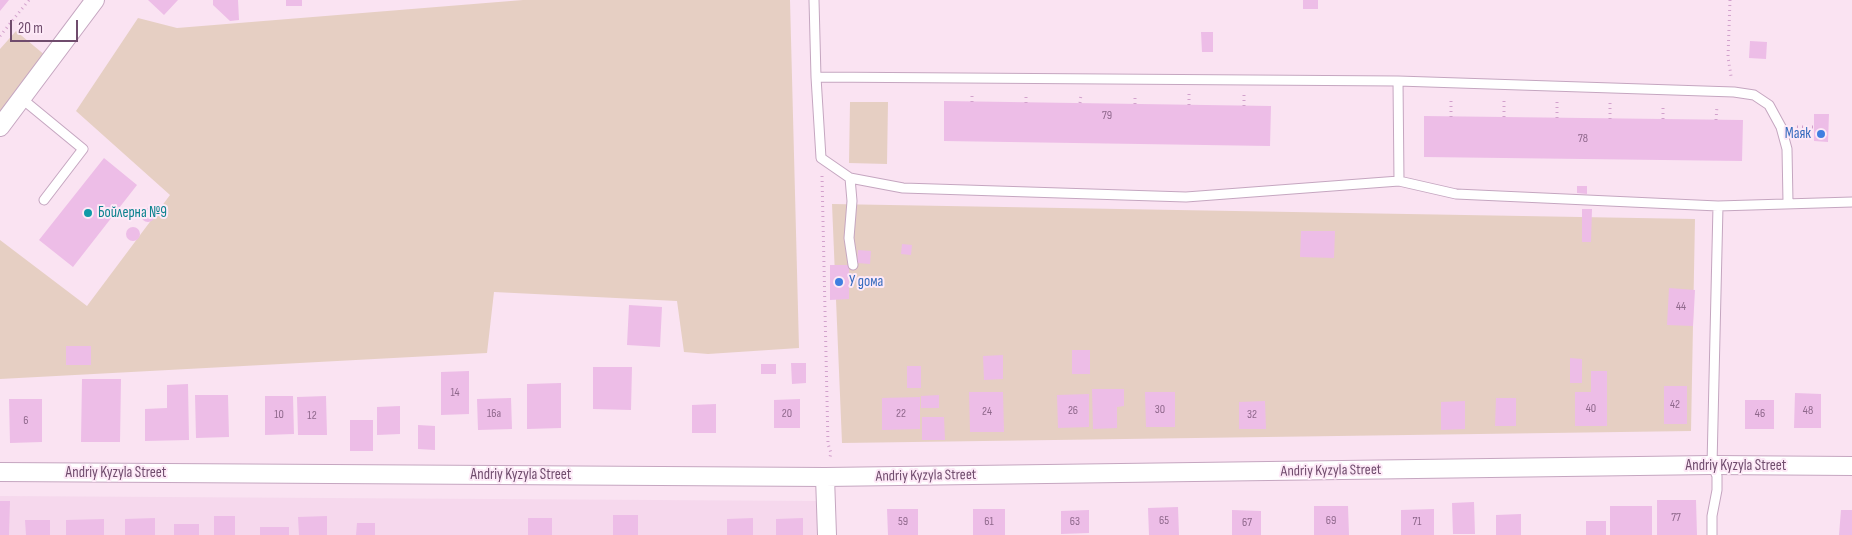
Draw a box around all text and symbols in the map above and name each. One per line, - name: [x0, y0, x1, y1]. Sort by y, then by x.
- scale bar: [12, 10, 80, 42]
- text: 20 m: [18, 19, 43, 38]
- house number: 79: [1102, 109, 1112, 123]
- place label: Маяк: [1785, 125, 1811, 143]
- marker: Маяк: [1815, 128, 1827, 140]
- house number: 78: [1578, 132, 1588, 146]
- place label: Бойлерна №9: [98, 204, 167, 222]
- marker: Бойлерна №9: [82, 207, 94, 219]
- place label: У дома: [849, 273, 883, 291]
- marker: У дома: [833, 276, 845, 288]
- house number: 44: [1676, 300, 1686, 314]
- house number: 14: [450, 386, 460, 400]
- house number: 42: [1670, 398, 1680, 412]
- house number: 40: [1586, 402, 1596, 416]
- house number: 30: [1155, 403, 1165, 417]
- house number: 26: [1068, 404, 1078, 418]
- house number: 48: [1803, 404, 1813, 418]
- house number: 24: [982, 405, 992, 419]
- house number: 16а: [487, 407, 501, 421]
- house number: 20: [782, 407, 792, 421]
- house number: 22: [896, 407, 906, 421]
- house number: 46: [1755, 407, 1765, 421]
- house number: 10: [274, 408, 284, 422]
- house number: 32: [1247, 408, 1257, 422]
- house number: 12: [307, 409, 317, 423]
- house number: 6: [23, 414, 29, 428]
- street label: Andriy Kyzyla Street: [1686, 457, 1786, 475]
- street label: Andriy Kyzyla Street: [1280, 461, 1382, 481]
- street label: Andriy Kyzyla Street: [66, 464, 166, 482]
- street label: Andriy Kyzyla Street: [471, 466, 571, 484]
- street label: Andriy Kyzyla Street: [875, 466, 977, 486]
- house number: 77: [1671, 511, 1681, 525]
- house number: 65: [1159, 514, 1169, 528]
- house number: 69: [1326, 514, 1336, 528]
- house number: 59: [898, 515, 908, 529]
- house number: 61: [984, 515, 994, 529]
- house number: 63: [1070, 515, 1080, 529]
- house number: 71: [1412, 515, 1422, 529]
- house number: 67: [1242, 516, 1252, 530]

